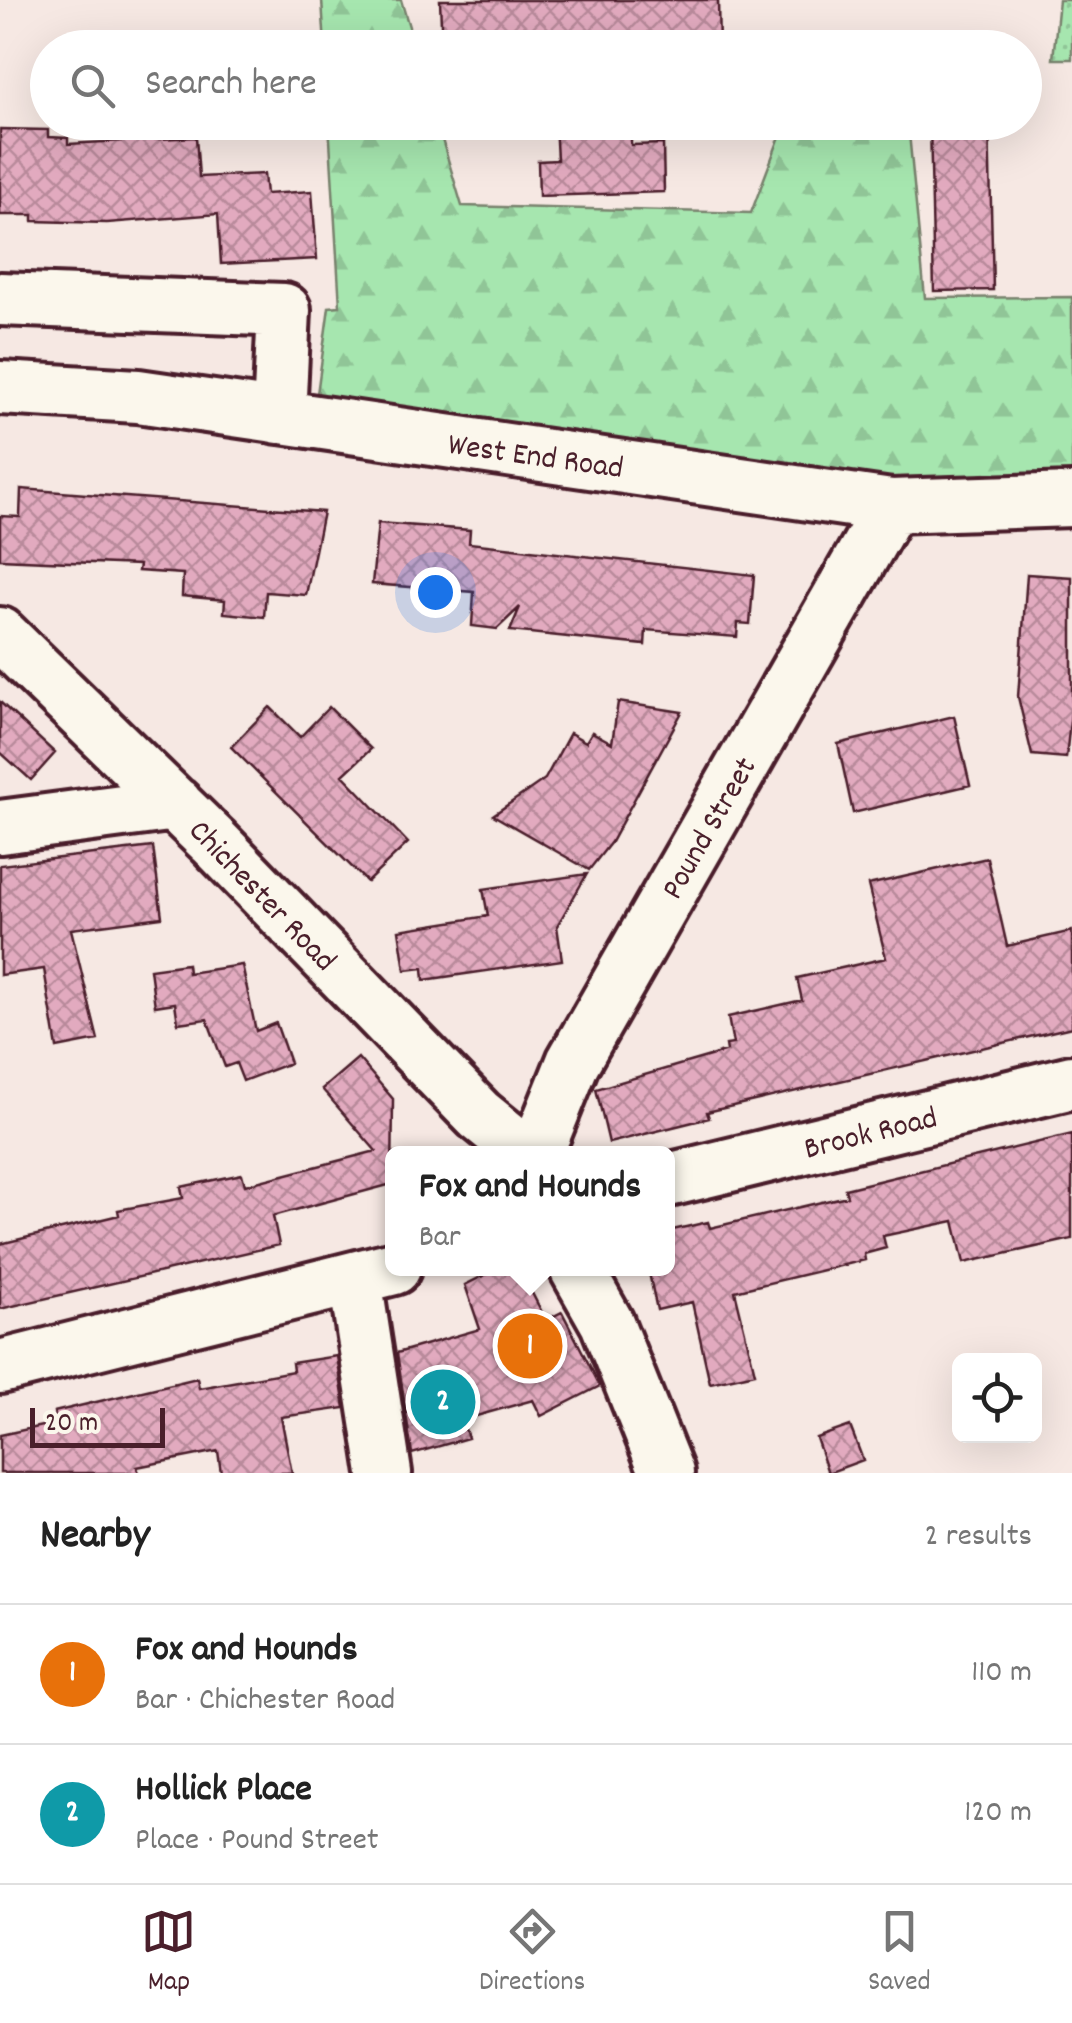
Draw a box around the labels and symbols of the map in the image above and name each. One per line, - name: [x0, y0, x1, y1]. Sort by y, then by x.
- street label: West End Road: [445, 424, 626, 494]
- your location: [410, 567, 461, 618]
- street label: Pound Street: [652, 750, 771, 909]
- street label: Chichester Road: [176, 811, 345, 984]
- street label: Brook Road: [800, 1097, 943, 1175]
- pin: 1: [498, 1308, 562, 1384]
- pin: 2: [410, 1364, 476, 1440]
- scale bar: [30, 1403, 165, 1448]

